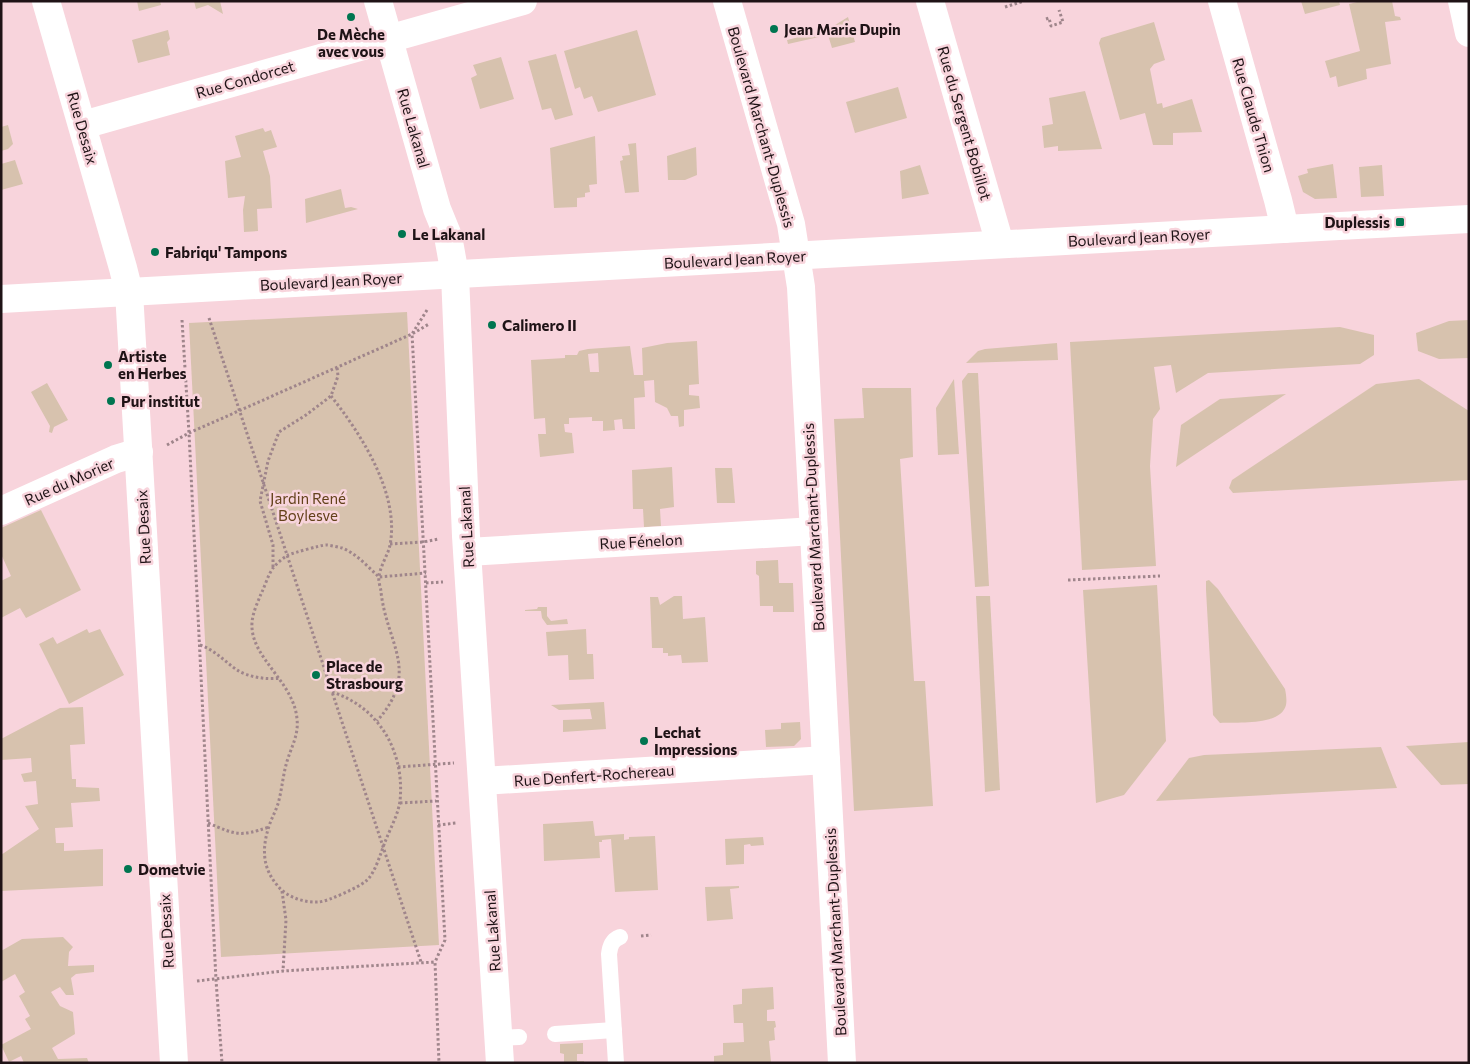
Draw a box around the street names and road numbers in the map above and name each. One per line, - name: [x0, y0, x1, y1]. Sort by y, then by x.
- street label: Boulevard Marchant-Duplessis: [725, 24, 799, 230]
- street label: Rue du Sergent Bobillot: [934, 44, 996, 202]
- street label: Rue Condorcet: [194, 56, 296, 102]
- street label: Rue Claude Thion: [1229, 56, 1279, 174]
- street label: Rue Lakanal: [394, 86, 434, 170]
- street label: Rue Desaix: [64, 90, 102, 166]
- street label: Boulevard Jean Royer: [1067, 224, 1211, 250]
- street label: Boulevard Jean Royer: [663, 246, 807, 272]
- street label: Boulevard Jean Royer: [259, 268, 403, 294]
- street label: Boulevard Marchant-Duplessis: [799, 422, 827, 631]
- street label: Rue du Morier: [21, 453, 117, 509]
- street label: Rue Lakanal: [455, 486, 477, 568]
- street label: Rue Desaix: [132, 489, 154, 565]
- street label: Rue Fénelon: [599, 530, 683, 552]
- street label: Rue Denfert-Rochereau: [513, 760, 675, 790]
- street label: Boulevard Marchant-Duplessis: [821, 827, 849, 1036]
- street label: Rue Lakanal: [480, 890, 504, 972]
- street label: Rue Desaix: [155, 893, 177, 969]

